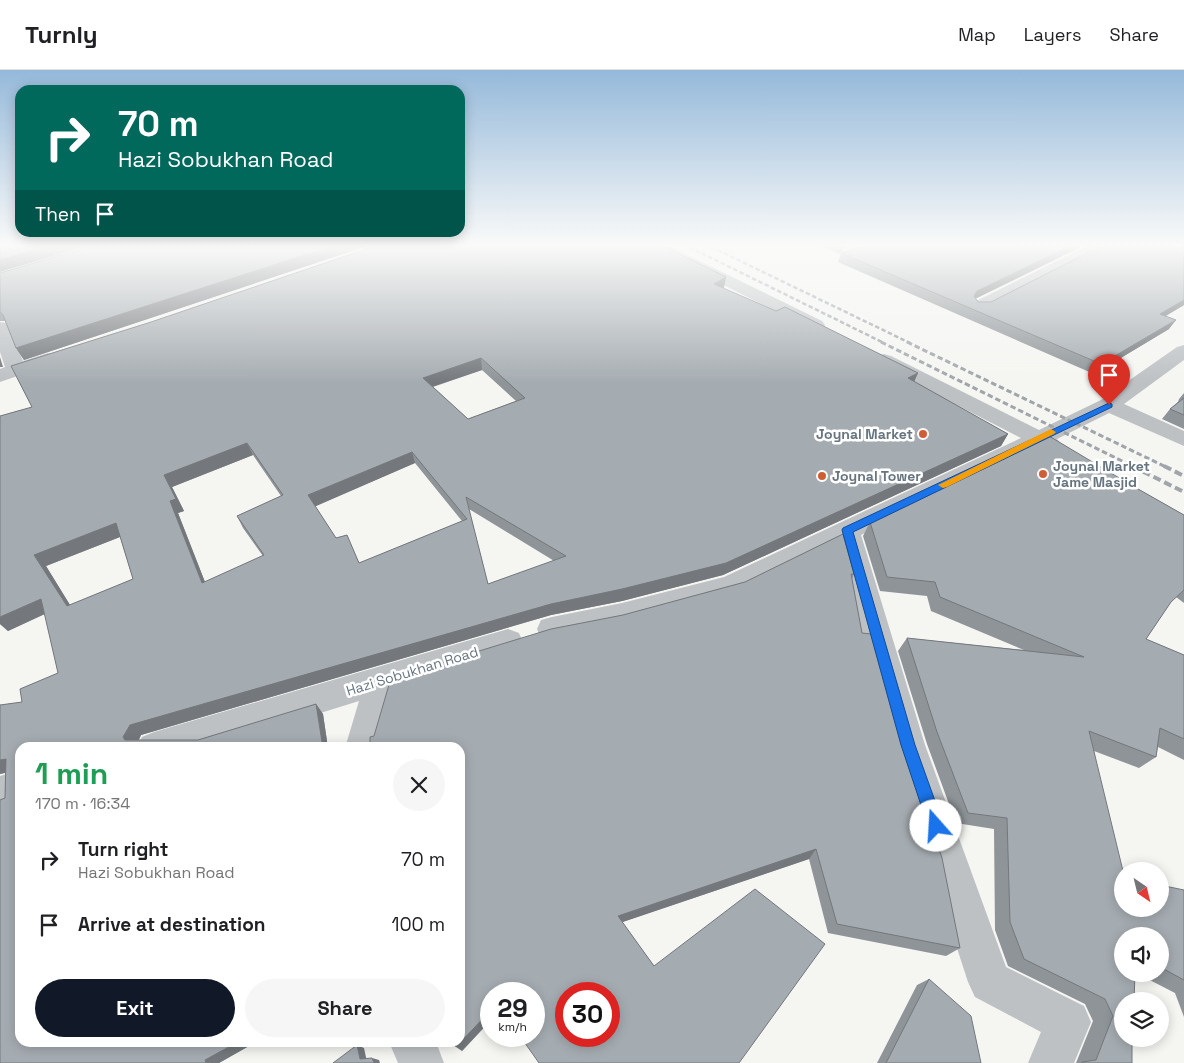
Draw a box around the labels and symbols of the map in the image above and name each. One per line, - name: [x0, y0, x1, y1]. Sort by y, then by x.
- pin: [1088, 354, 1130, 405]
- place label: Joynal Market: [816, 425, 913, 443]
- marker: Joynal Market: [917, 428, 929, 440]
- place label: Joynal Market Jame Masjid: [1053, 457, 1150, 491]
- place label: Joynal Tower: [832, 467, 921, 485]
- marker: Joynal Market Jame Masjid: [1037, 468, 1049, 480]
- marker: Joynal Tower: [816, 470, 828, 482]
- street label: Hazi Sobukhan Road: [344, 642, 480, 700]
- position arrow: [909, 799, 961, 851]
- north arrow: [1114, 862, 1169, 918]
- speed limit sign: 30: [555, 982, 620, 1047]

